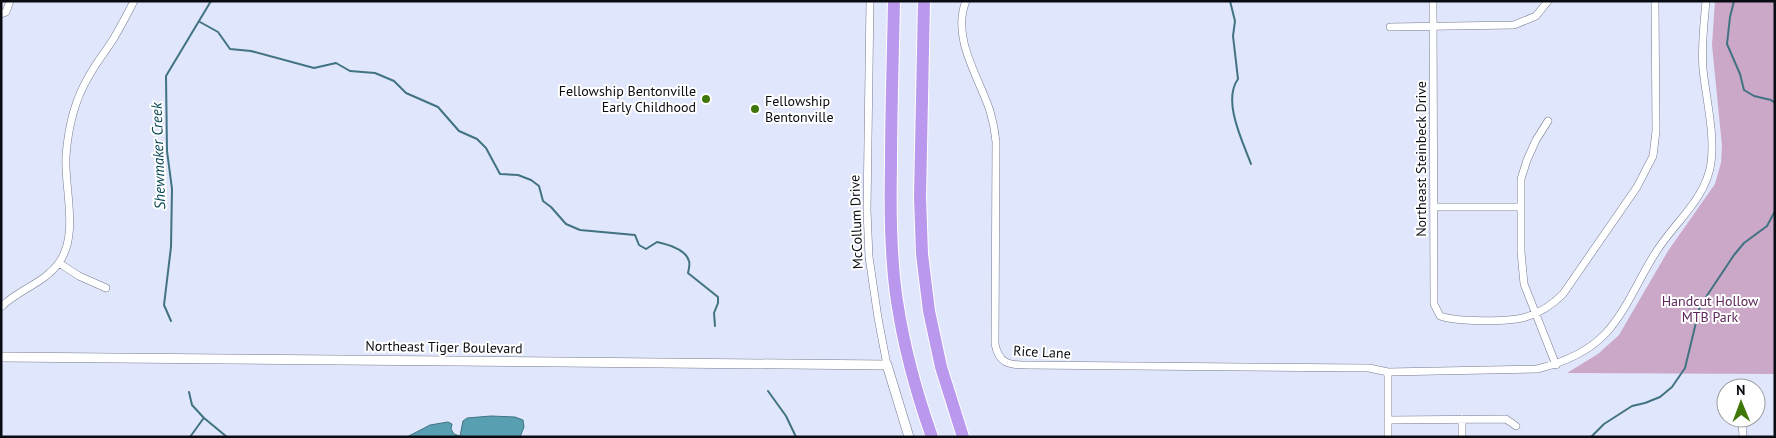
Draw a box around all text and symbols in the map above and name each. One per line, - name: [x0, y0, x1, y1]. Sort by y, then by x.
- street label: Northeast Steinbeck Drive: [1412, 81, 1430, 237]
- place label: Fellowship Bentonville Early Childhood: [559, 82, 696, 116]
- place label: Fellowship Bentonville: [765, 92, 834, 126]
- marker: Fellowship Bentonville Early Childhood: [700, 93, 712, 105]
- water label: Shewmaker Creek: [147, 101, 169, 210]
- marker: Fellowship Bentonville: [749, 103, 761, 115]
- street label: McCollum Drive: [845, 174, 867, 270]
- park label: Handcut Hollow MTB Park: [1662, 292, 1759, 326]
- street label: Northeast Tiger Boulevard: [365, 337, 523, 357]
- street label: Rice Lane: [1013, 342, 1071, 362]
- north arrow: [1716, 378, 1766, 428]
- text: N: [1736, 381, 1746, 399]

